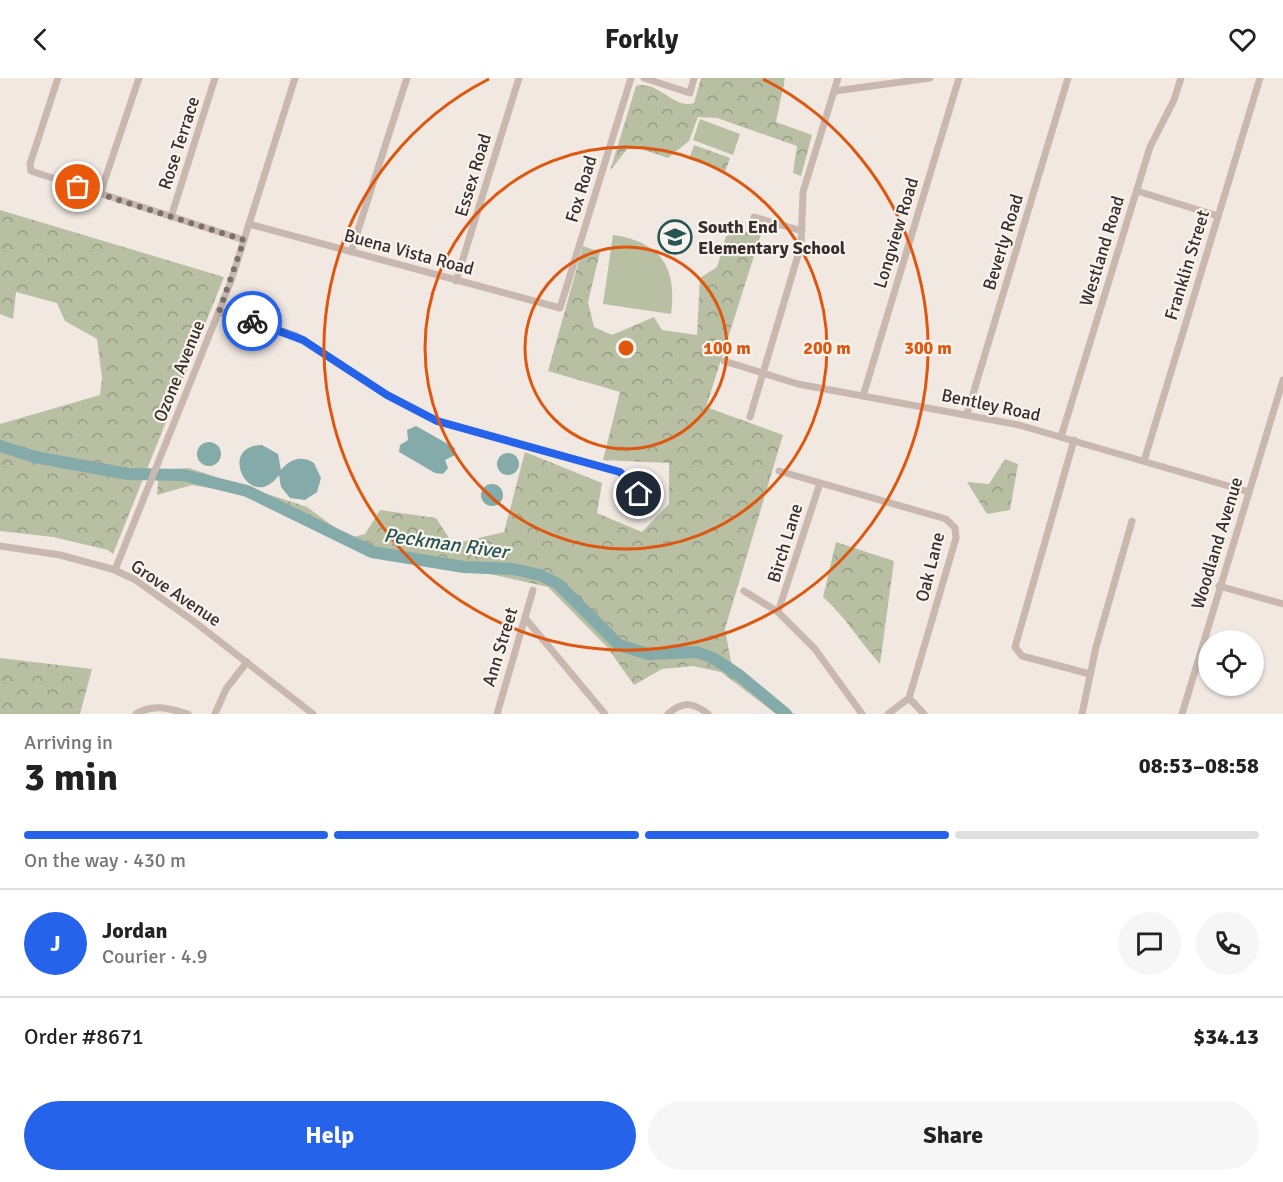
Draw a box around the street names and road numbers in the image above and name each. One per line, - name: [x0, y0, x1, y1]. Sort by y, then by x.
- street label: Rose Terrace: [154, 94, 204, 192]
- street label: Essex Road: [450, 131, 496, 219]
- street label: Fox Road: [560, 153, 602, 225]
- street label: Longview Road: [869, 175, 923, 291]
- street label: Beverly Road: [978, 191, 1028, 293]
- street label: Westland Road: [1075, 193, 1129, 309]
- street label: Franklin Street: [1160, 207, 1214, 323]
- street label: Buena Vista Road: [342, 224, 476, 280]
- street label: Ozone Avenue: [149, 317, 209, 425]
- street label: Bentley Road: [939, 384, 1043, 426]
- street label: Woodland Avenue: [1186, 474, 1248, 612]
- street label: Birch Lane: [763, 501, 807, 585]
- street label: Oak Lane: [911, 530, 949, 604]
- street label: Grove Avenue: [127, 555, 225, 631]
- street label: Ann Street: [478, 605, 522, 689]

